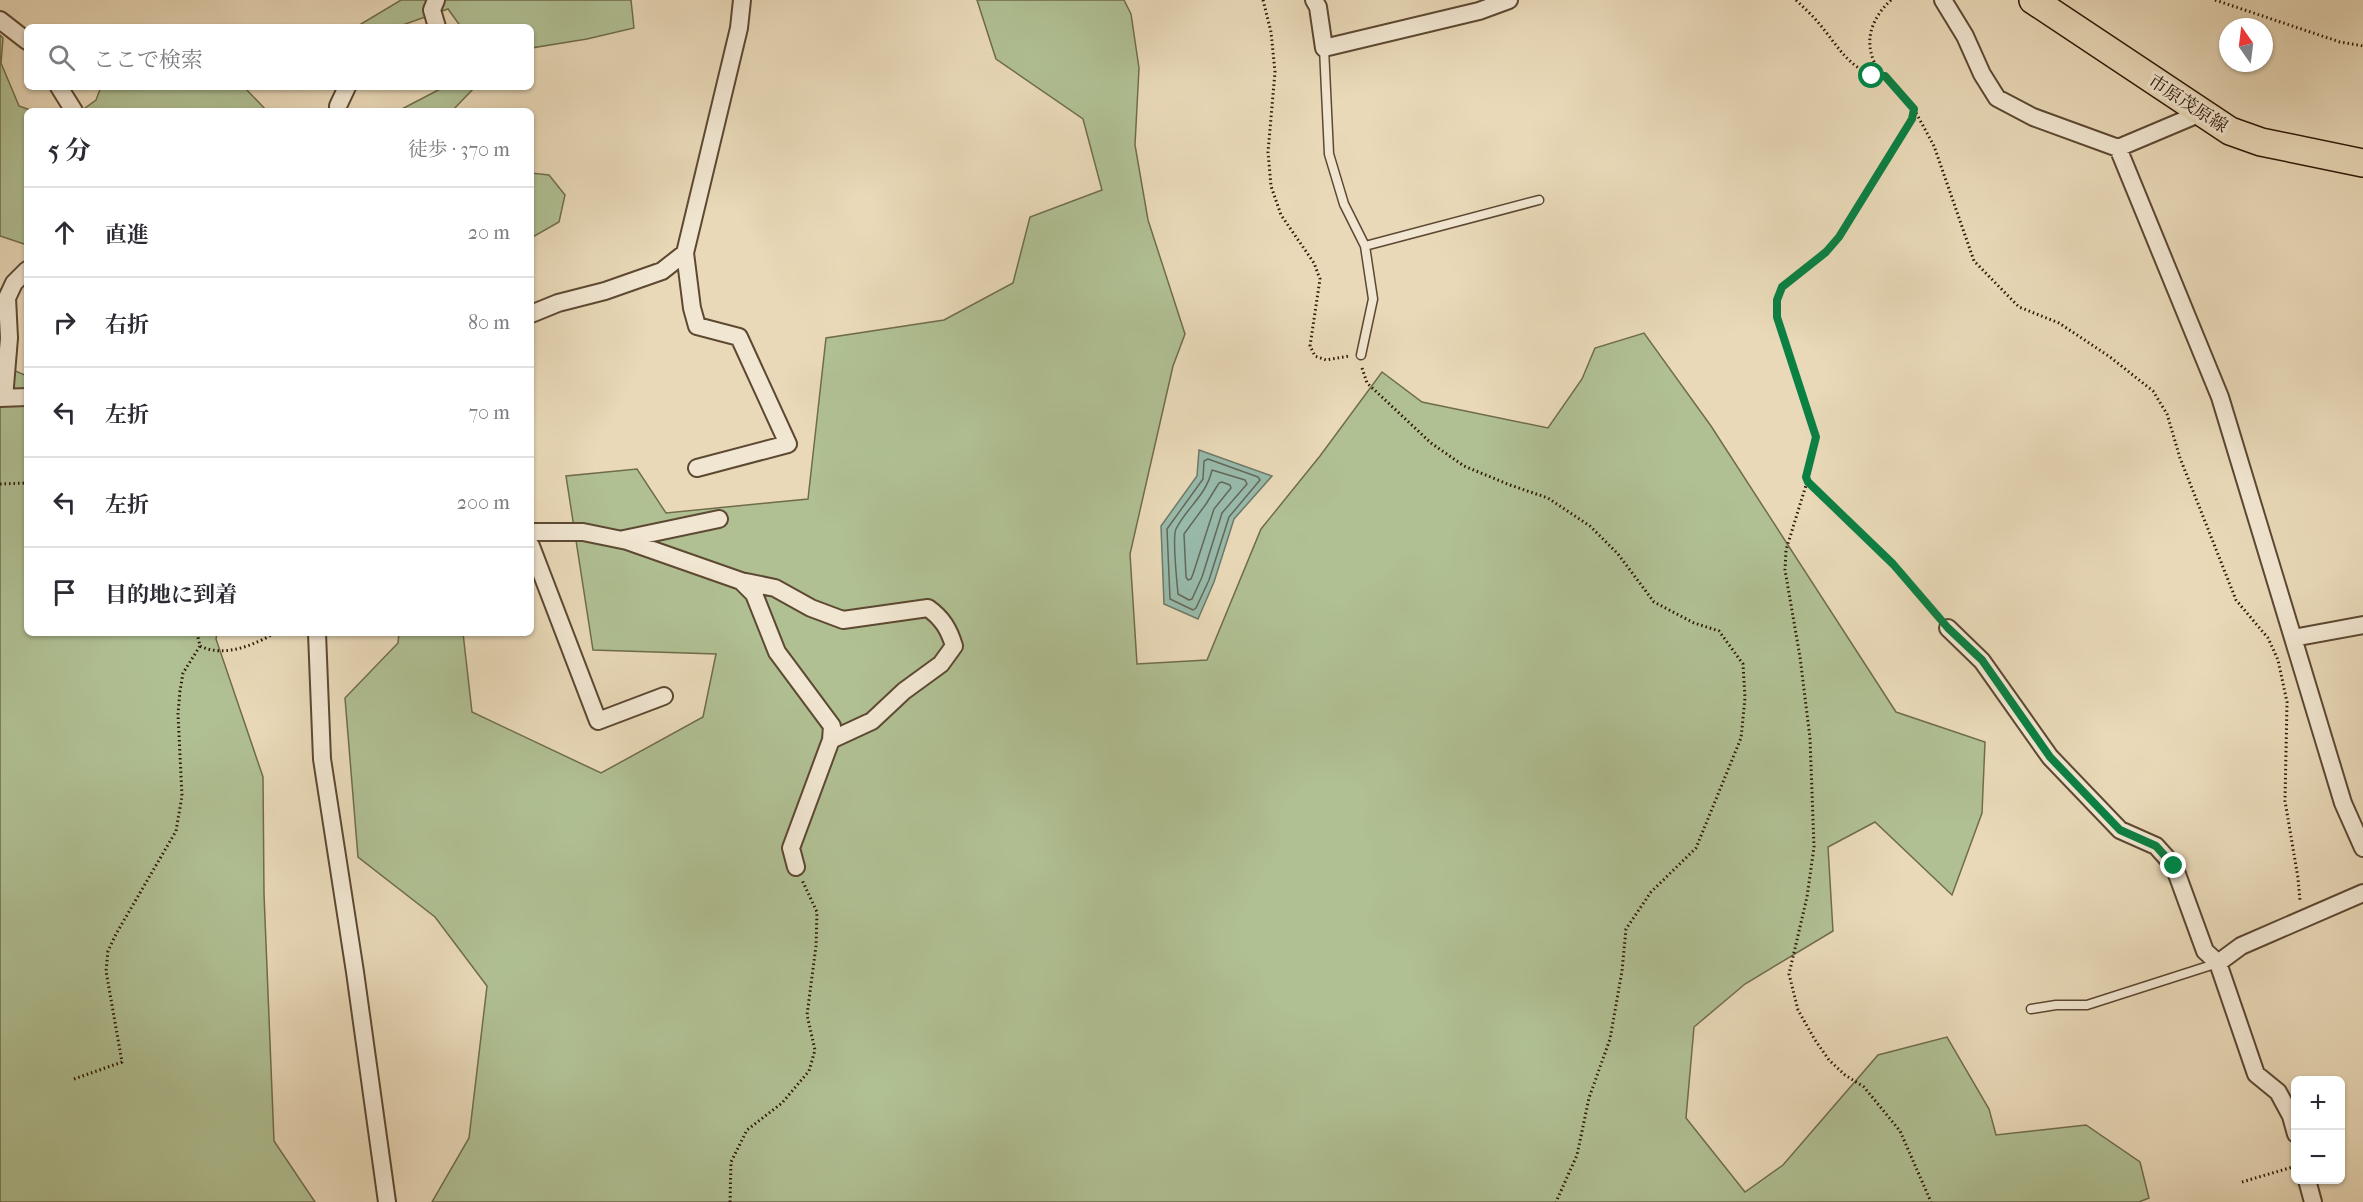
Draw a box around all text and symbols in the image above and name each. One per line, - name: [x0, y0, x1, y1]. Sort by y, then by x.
- north arrow: [2219, 18, 2273, 72]
- search box: [24, 24, 534, 90]
- icon: search: [45, 41, 78, 74]
- text: ここで検索: [93, 47, 203, 73]
- route start: [1858, 62, 1884, 88]
- street label: 市原茂原線: [2145, 71, 2231, 137]
- text: 5 分: [48, 135, 91, 166]
- text: 徒歩 · 370 m: [408, 138, 510, 161]
- icon: ahead: [48, 216, 81, 249]
- text: 20 m: [468, 221, 510, 244]
- text: 直進: [105, 222, 149, 248]
- icon: right: [48, 306, 81, 339]
- text: 80 m: [468, 311, 510, 334]
- text: 右折: [105, 312, 149, 338]
- icon: left: [48, 396, 81, 429]
- text: 70 m: [468, 401, 510, 424]
- text: 左折: [105, 402, 149, 428]
- icon: left: [48, 486, 81, 519]
- text: 200 m: [457, 491, 510, 514]
- text: 左折: [105, 492, 149, 518]
- icon: arrive: [48, 576, 81, 609]
- text: 目的地に到着: [105, 582, 237, 608]
- route end: [2160, 852, 2186, 878]
- map controls: [2291, 1076, 2345, 1184]
- button: +: [2291, 1076, 2345, 1130]
- button: −: [2291, 1130, 2345, 1184]

